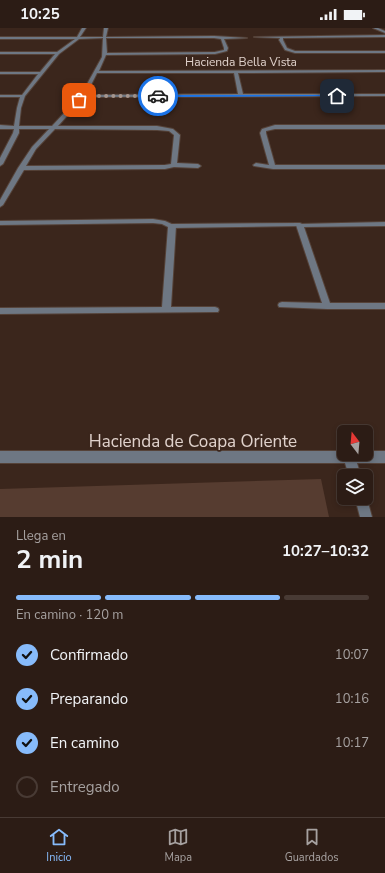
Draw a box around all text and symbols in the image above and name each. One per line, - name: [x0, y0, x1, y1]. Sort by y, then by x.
- text: 10:25: [20, 4, 60, 24]
- street label: Hacienda Bella Vista: [185, 54, 297, 70]
- courier: [138, 76, 178, 116]
- pin: [320, 79, 354, 113]
- pin: [62, 83, 96, 117]
- icon: car: [147, 85, 169, 107]
- icon: home: [326, 85, 348, 107]
- icon: bag: [68, 89, 90, 111]
- north arrow: [337, 425, 373, 461]
- map controls: [337, 425, 373, 505]
- street label: Hacienda de Coapa Oriente: [89, 430, 297, 453]
- button: layers: [337, 469, 373, 505]
- text: Llega en: [16, 527, 66, 545]
- text: 10:27–10:32: [282, 541, 369, 561]
- text: 2 min: [16, 542, 83, 577]
- text: En camino · 120 m: [16, 606, 123, 624]
- icon: check: [16, 644, 38, 666]
- text: Confirmado: [50, 645, 128, 665]
- text: 10:07: [335, 646, 369, 664]
- icon: check: [16, 688, 38, 710]
- text: Preparando: [50, 689, 128, 709]
- text: 10:16: [335, 690, 369, 708]
- icon: check: [16, 732, 38, 754]
- text: En camino: [50, 733, 119, 753]
- text: 10:17: [335, 734, 369, 752]
- text: Entregado: [50, 777, 120, 797]
- tab: Inicio: [46, 826, 72, 865]
- tab: Mapa: [164, 826, 192, 865]
- tab: Guardados: [285, 826, 339, 865]

